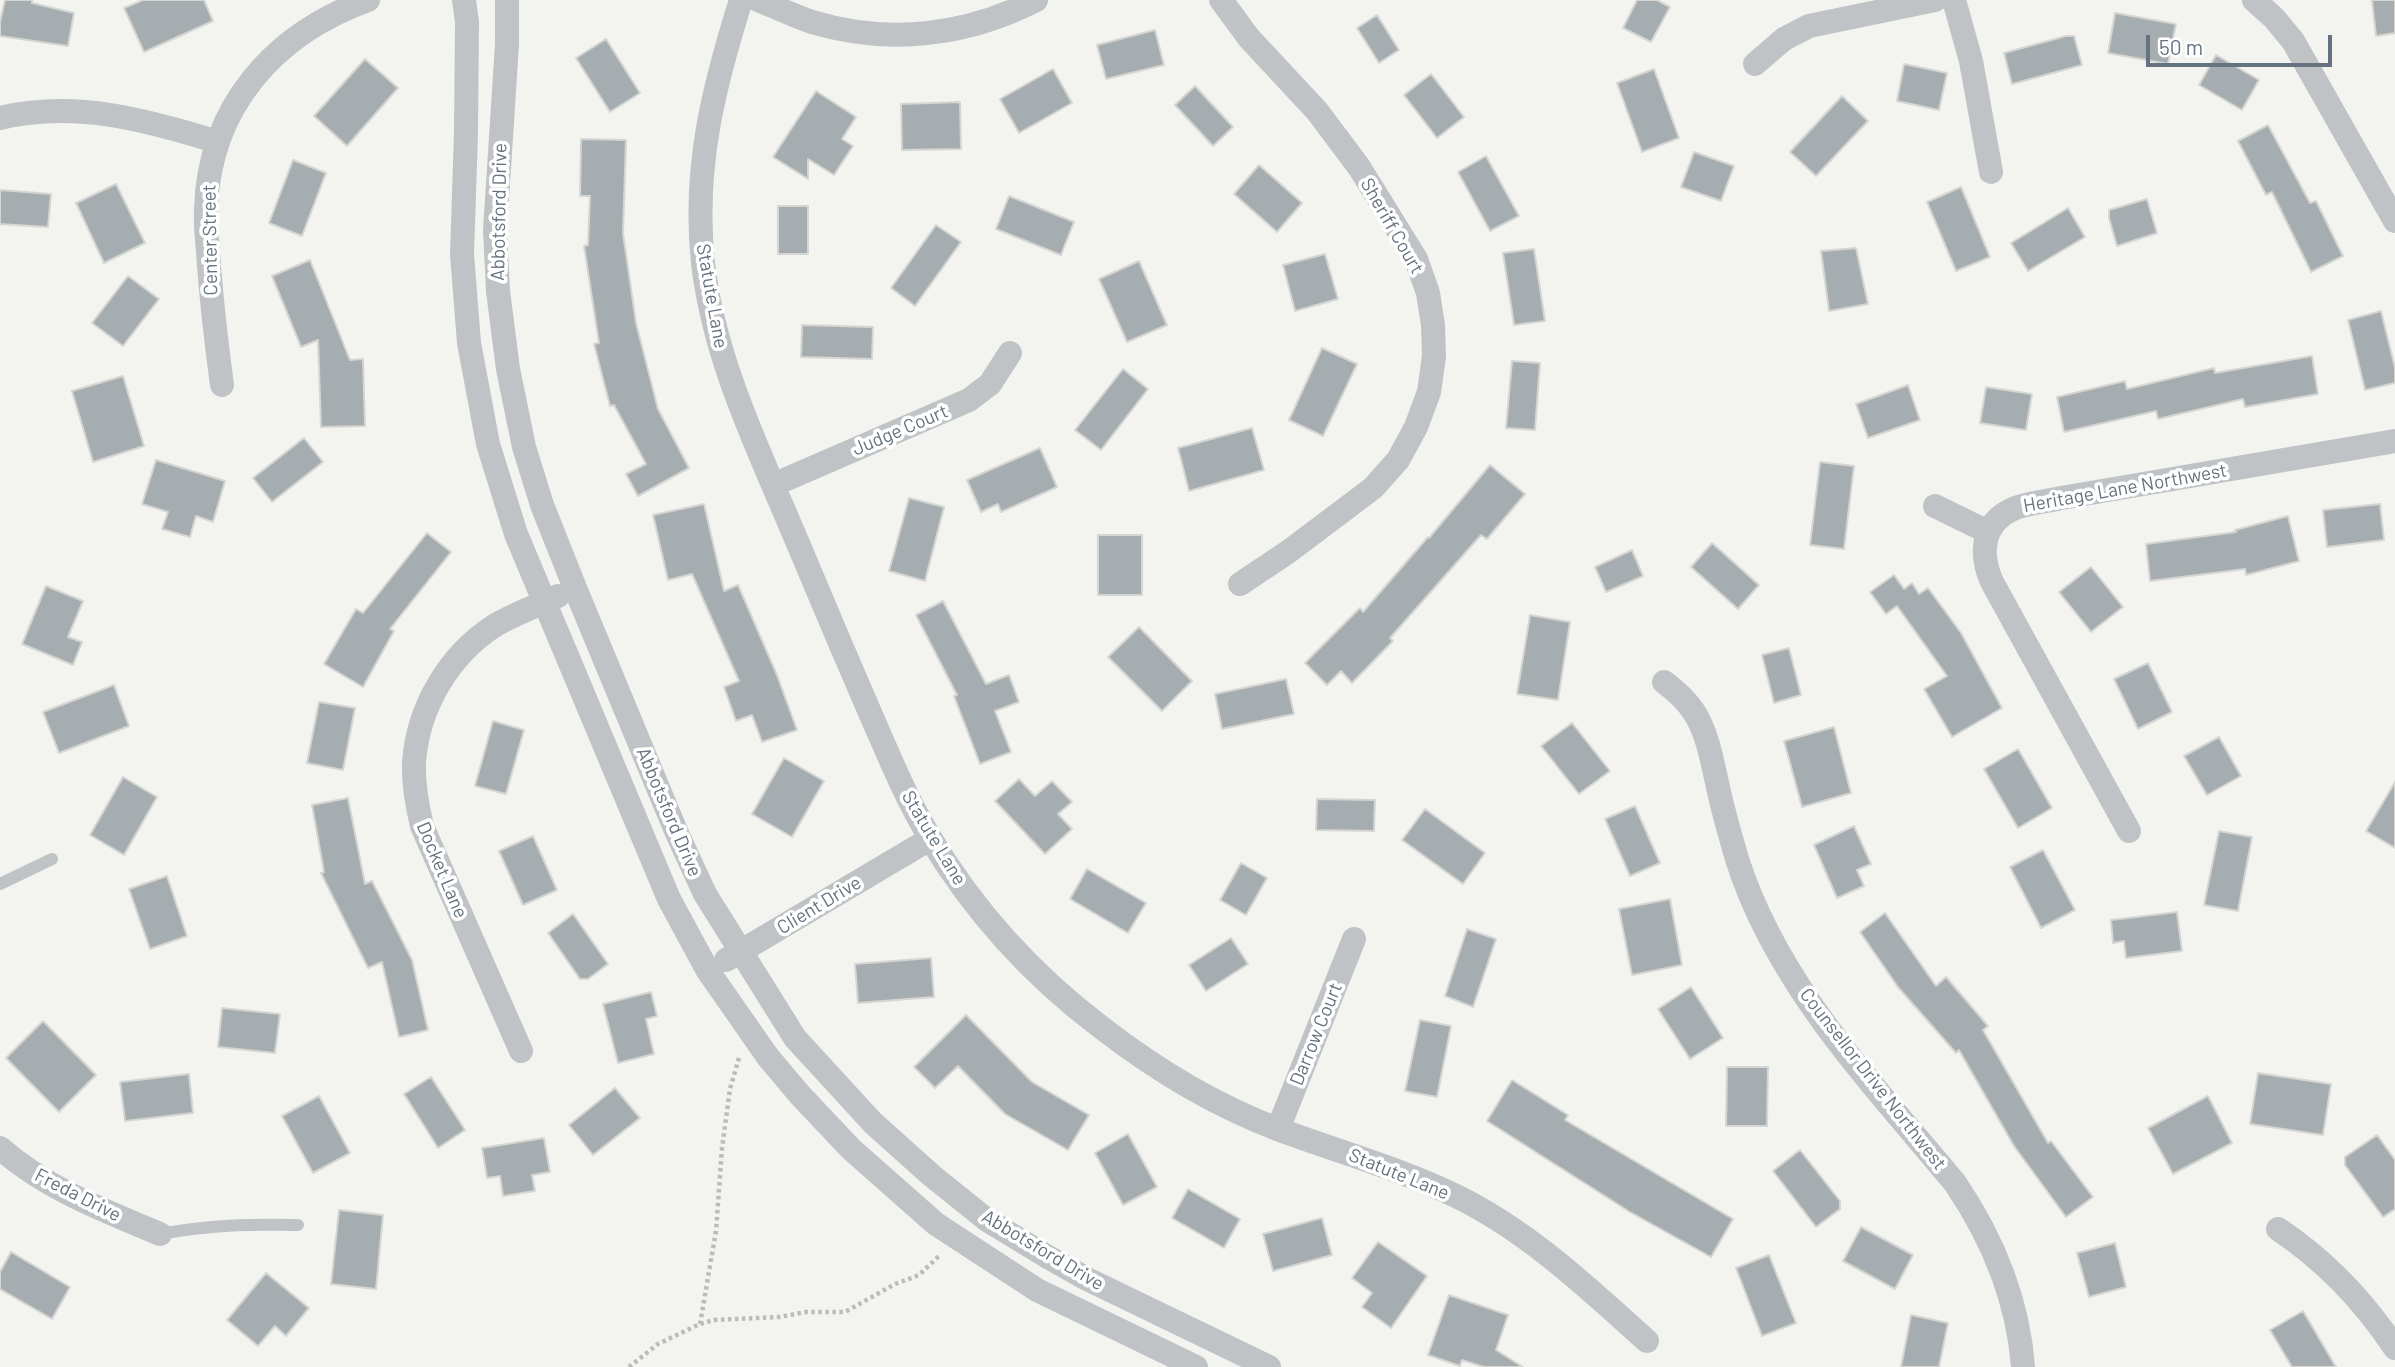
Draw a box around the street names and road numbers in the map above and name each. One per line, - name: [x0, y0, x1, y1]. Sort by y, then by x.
- street label: Abbotsford Drive: [486, 143, 512, 281]
- street label: Sheriff Court: [1355, 174, 1429, 278]
- street label: Center Street: [198, 184, 222, 296]
- street label: Statute Lane: [692, 242, 732, 350]
- street label: Judge Court: [849, 400, 951, 460]
- street label: Heritage Lane Northwest: [2021, 459, 2229, 517]
- street label: Abbotsford Drive: [632, 744, 706, 880]
- street label: Statute Lane: [897, 787, 971, 889]
- street label: Docket Lane: [411, 818, 473, 922]
- street label: Client Drive: [773, 871, 865, 939]
- street label: Darrow Court: [1285, 979, 1347, 1089]
- street label: Counsellor Drive Northwest: [1795, 984, 1951, 1174]
- street label: Statute Lane: [1346, 1144, 1452, 1204]
- street label: Freda Drive: [31, 1164, 125, 1226]
- street label: Abbotsford Drive: [978, 1205, 1108, 1295]

